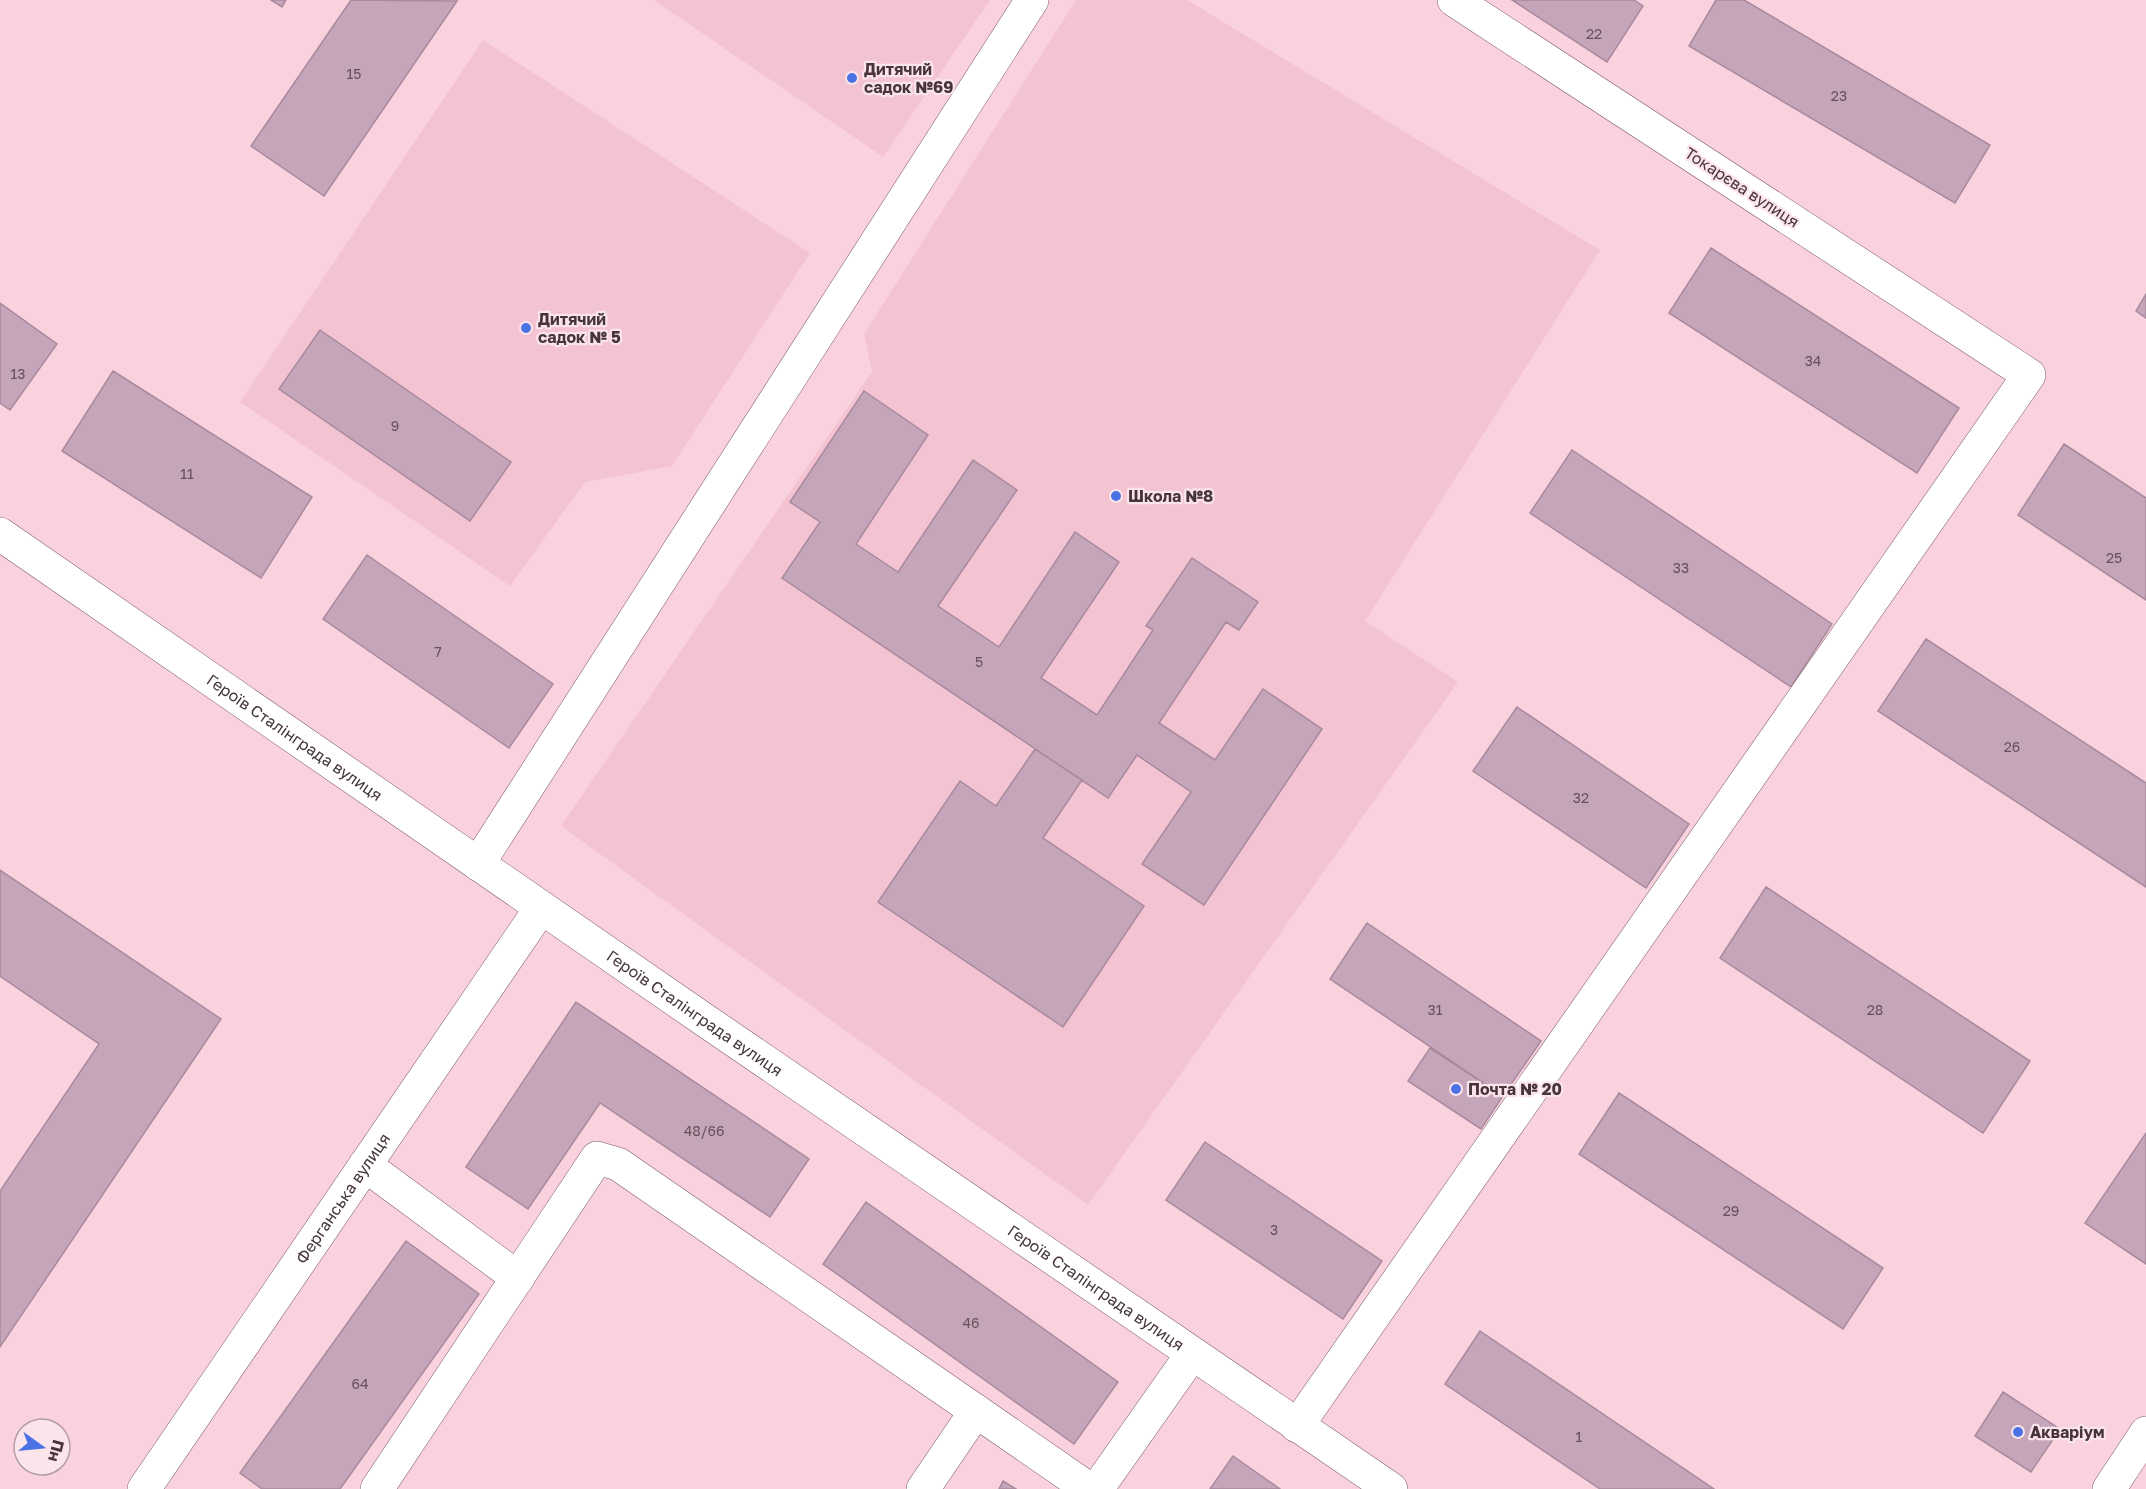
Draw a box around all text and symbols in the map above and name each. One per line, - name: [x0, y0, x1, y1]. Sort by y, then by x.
- house number: 22: [1586, 25, 1602, 42]
- place label: Дитячий садок №69: [864, 59, 953, 97]
- house number: 15: [347, 65, 361, 82]
- marker: Дитячий садок №69: [845, 71, 859, 85]
- house number: 23: [1831, 87, 1847, 104]
- street label: Токарєва вулиця: [1681, 143, 1803, 231]
- place label: Дитячий садок № 5: [538, 309, 621, 347]
- marker: Дитячий садок № 5: [519, 321, 533, 335]
- house number: 34: [1805, 352, 1821, 369]
- house number: 13: [11, 365, 25, 382]
- house number: 9: [391, 417, 399, 434]
- house number: 11: [180, 465, 194, 482]
- place label: Школа №8: [1128, 486, 1213, 506]
- marker: Школа №8: [1109, 489, 1123, 503]
- house number: 25: [2106, 549, 2122, 566]
- house number: 33: [1673, 559, 1689, 576]
- house number: 7: [434, 643, 442, 660]
- house number: 5: [975, 653, 983, 670]
- street label: Героїв Сталінграда вулиця: [203, 670, 386, 805]
- house number: 26: [2004, 738, 2020, 755]
- house number: 32: [1573, 789, 1589, 806]
- street label: Героїв Сталінграда вулиця: [603, 946, 787, 1081]
- house number: 31: [1428, 1001, 1443, 1018]
- house number: 28: [1867, 1001, 1883, 1018]
- place label: Почта № 20: [1468, 1079, 1562, 1099]
- marker: Почта № 20: [1449, 1082, 1463, 1096]
- house number: 48/66: [684, 1122, 724, 1139]
- street label: Ферганська вулиця: [291, 1129, 394, 1267]
- house number: 29: [1723, 1202, 1739, 1219]
- street label: Героїв Сталінграда вулиця: [1004, 1220, 1188, 1355]
- house number: 3: [1270, 1221, 1278, 1238]
- house number: 46: [962, 1314, 980, 1331]
- house number: 64: [351, 1375, 369, 1392]
- north arrow: [12, 1417, 72, 1477]
- place label: Акваріум: [2030, 1422, 2105, 1442]
- marker: Акваріум: [2011, 1425, 2025, 1439]
- house number: 1: [1576, 1428, 1583, 1445]
- text: Пн: [44, 1438, 69, 1464]

